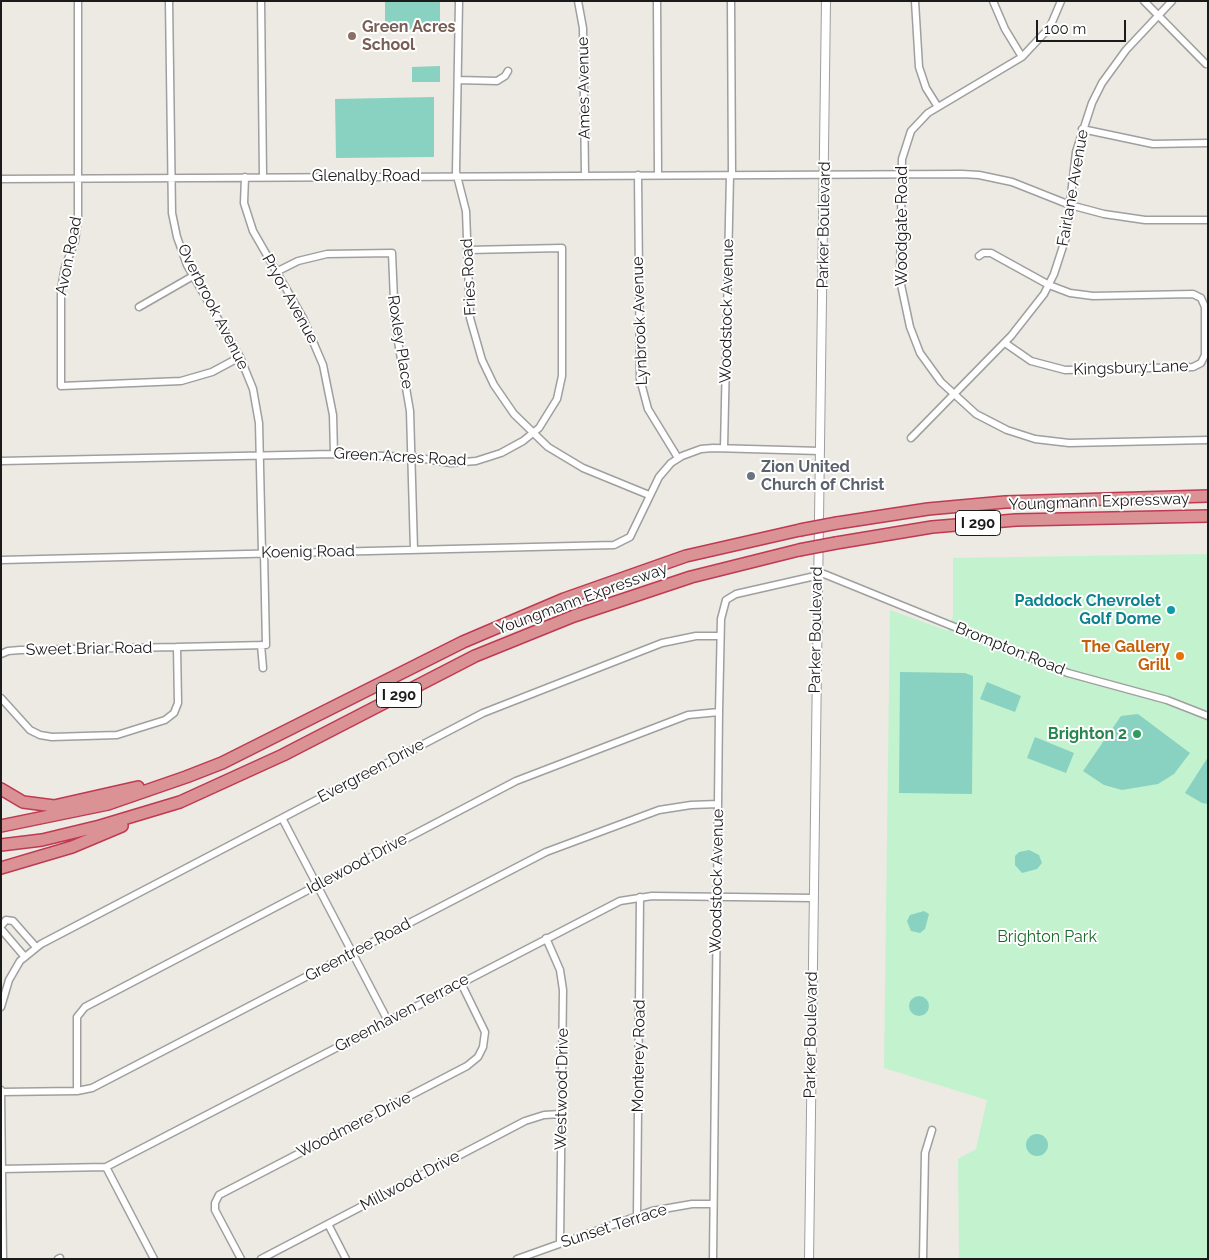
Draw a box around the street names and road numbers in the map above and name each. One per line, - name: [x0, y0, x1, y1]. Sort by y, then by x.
- street label: Ames Avenue: [574, 36, 594, 140]
- street label: Fairlane Avenue: [1053, 128, 1093, 248]
- street label: Parker Boulevard: [813, 161, 835, 289]
- street label: Glenalby Road: [312, 166, 420, 186]
- street label: Woodgate Road: [892, 166, 912, 286]
- street label: Avon Road: [52, 215, 86, 297]
- street label: Fries Road: [457, 238, 481, 316]
- street label: Woodstock Avenue: [716, 239, 738, 383]
- street label: Overbrook Avenue: [173, 241, 253, 373]
- street label: Pryor Avenue: [258, 251, 322, 347]
- street label: Lynbrook Avenue: [628, 256, 652, 386]
- street label: Roxley Place: [383, 294, 417, 390]
- street label: Kingsbury Lane: [1073, 356, 1189, 380]
- street label: Green Acres Road: [333, 444, 467, 470]
- street label: Youngmann Expressway: [1008, 489, 1190, 515]
- road number: I 290: [956, 510, 1000, 536]
- street label: Koenig Road: [261, 542, 355, 562]
- street label: Youngmann Expressway: [494, 559, 670, 639]
- street label: Parker Boulevard: [805, 566, 827, 694]
- street label: Brompton Road: [952, 618, 1068, 680]
- street label: Sweet Briar Road: [25, 638, 153, 660]
- road number: I 290: [376, 682, 422, 708]
- street label: Evergreen Drive: [314, 735, 428, 807]
- street label: Woodstock Avenue: [706, 809, 728, 953]
- street label: Idlewood Drive: [303, 829, 411, 899]
- street label: Greentree Road: [302, 914, 414, 986]
- street label: Greenhaven Terrace: [332, 970, 472, 1056]
- street label: Parker Boulevard: [800, 971, 822, 1099]
- street label: Monterey Road: [628, 999, 650, 1113]
- street label: Westwood Drive: [551, 1028, 573, 1150]
- street label: Woodmere Drive: [294, 1088, 414, 1162]
- street label: Millwood Drive: [357, 1147, 463, 1215]
- street label: Sunset Terrace: [559, 1200, 669, 1252]

